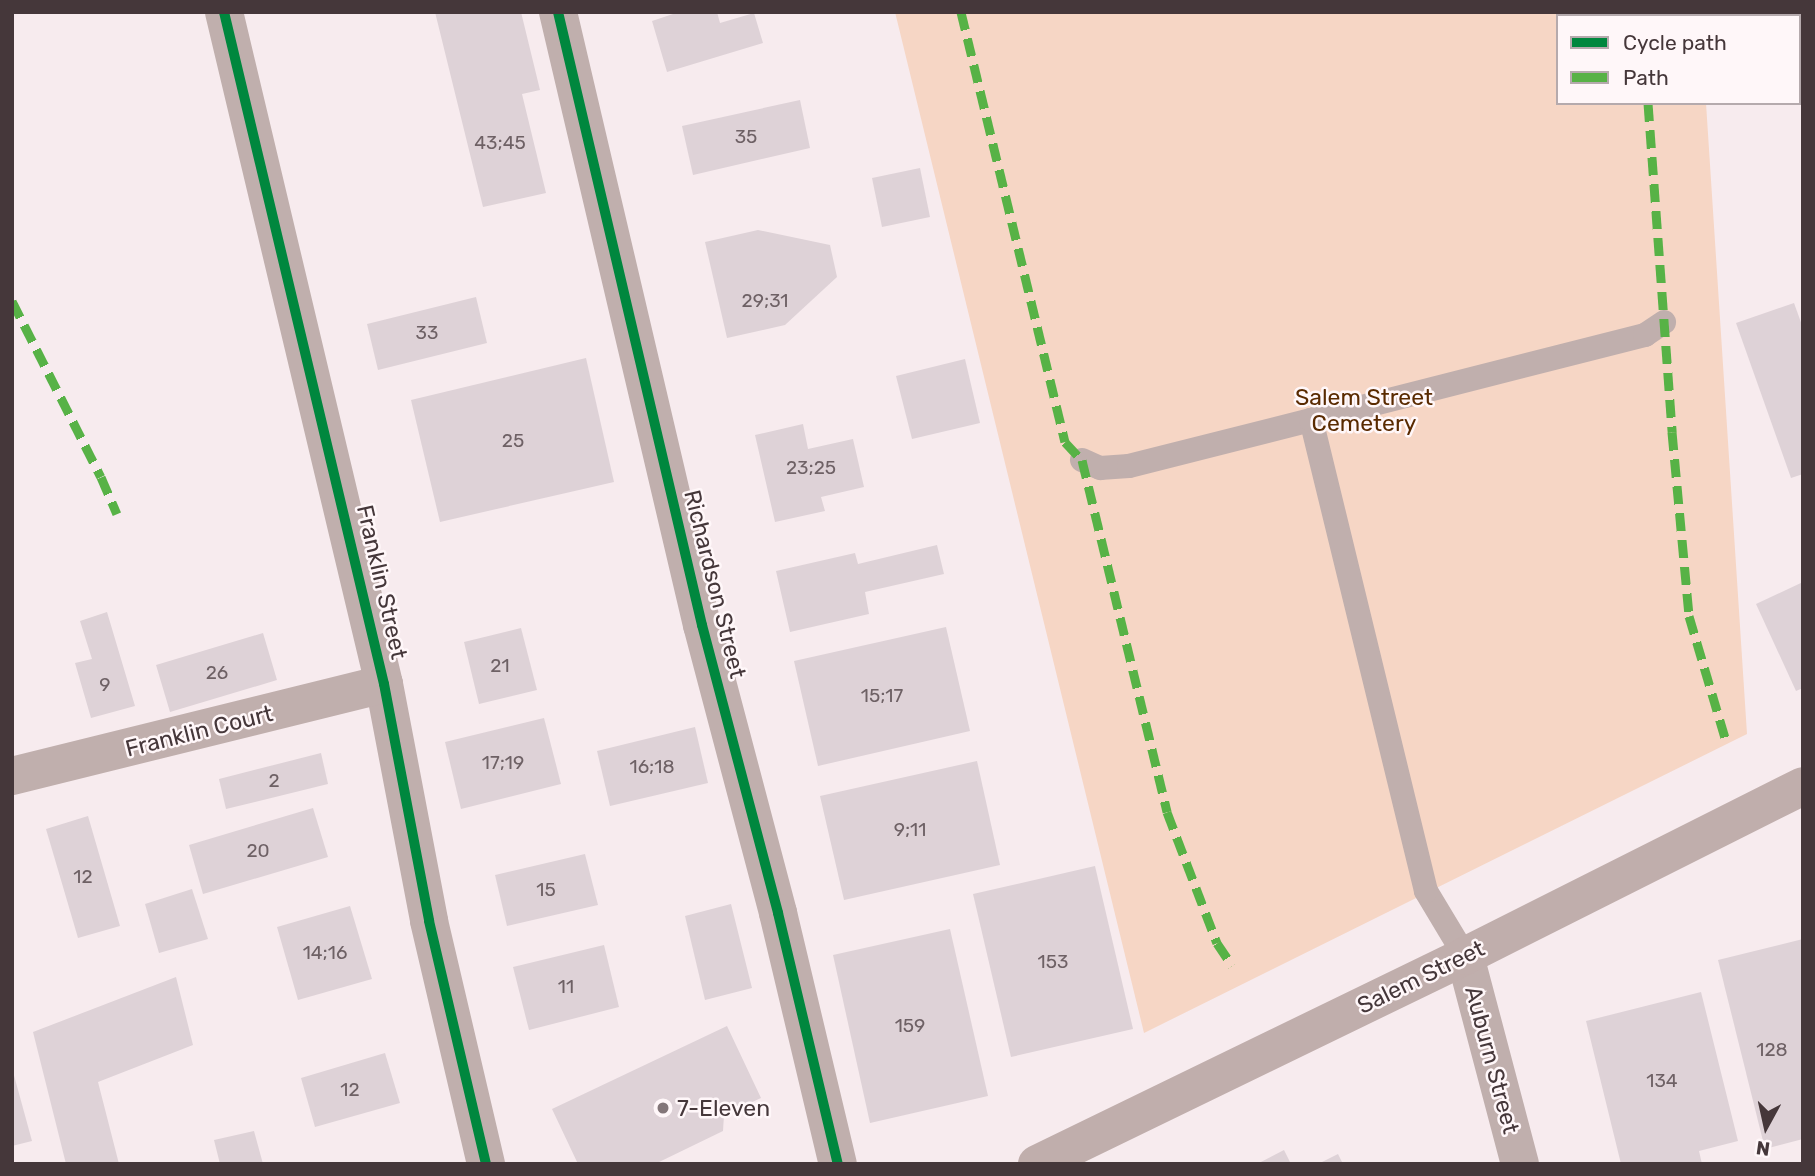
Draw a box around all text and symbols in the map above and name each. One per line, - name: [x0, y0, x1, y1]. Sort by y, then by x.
- legend: [1556, 14, 1801, 105]
- text: Cycle path: [1623, 30, 1727, 55]
- text: Path: [1623, 65, 1669, 90]
- house number: 35: [735, 126, 757, 148]
- house number: 43;45: [474, 132, 526, 154]
- house number: 29;31: [742, 290, 788, 312]
- house number: 33: [416, 322, 438, 344]
- park label: Salem Street Cemetery: [1295, 383, 1433, 437]
- house number: 25: [502, 430, 524, 452]
- house number: 23;25: [786, 457, 836, 479]
- street label: Richardson Street: [678, 487, 752, 681]
- street label: Franklin Street: [351, 502, 413, 662]
- house number: 21: [490, 655, 510, 677]
- house number: 26: [206, 662, 228, 684]
- house number: 9: [99, 674, 111, 696]
- house number: 15;17: [861, 685, 903, 707]
- street label: Franklin Court: [122, 699, 276, 763]
- house number: 17;19: [482, 752, 524, 774]
- house number: 16;18: [630, 756, 674, 778]
- house number: 2: [268, 770, 280, 792]
- house number: 9;11: [894, 819, 926, 841]
- house number: 20: [246, 840, 270, 862]
- house number: 12: [73, 866, 93, 888]
- house number: 15: [536, 879, 556, 901]
- street label: Salem Street: [1353, 934, 1489, 1020]
- house number: 14;16: [303, 942, 347, 964]
- house number: 153: [1038, 951, 1068, 973]
- house number: 11: [558, 976, 574, 998]
- street label: Auburn Street: [1459, 983, 1525, 1137]
- house number: 159: [895, 1015, 925, 1037]
- house number: 128: [1756, 1039, 1788, 1061]
- house number: 134: [1646, 1070, 1678, 1092]
- house number: 12: [340, 1079, 360, 1101]
- north arrow: [1731, 1092, 1801, 1162]
- place label: 7-Eleven: [677, 1094, 770, 1122]
- marker: 7-Eleven: [655, 1100, 671, 1116]
- text: N: [1755, 1136, 1771, 1161]

